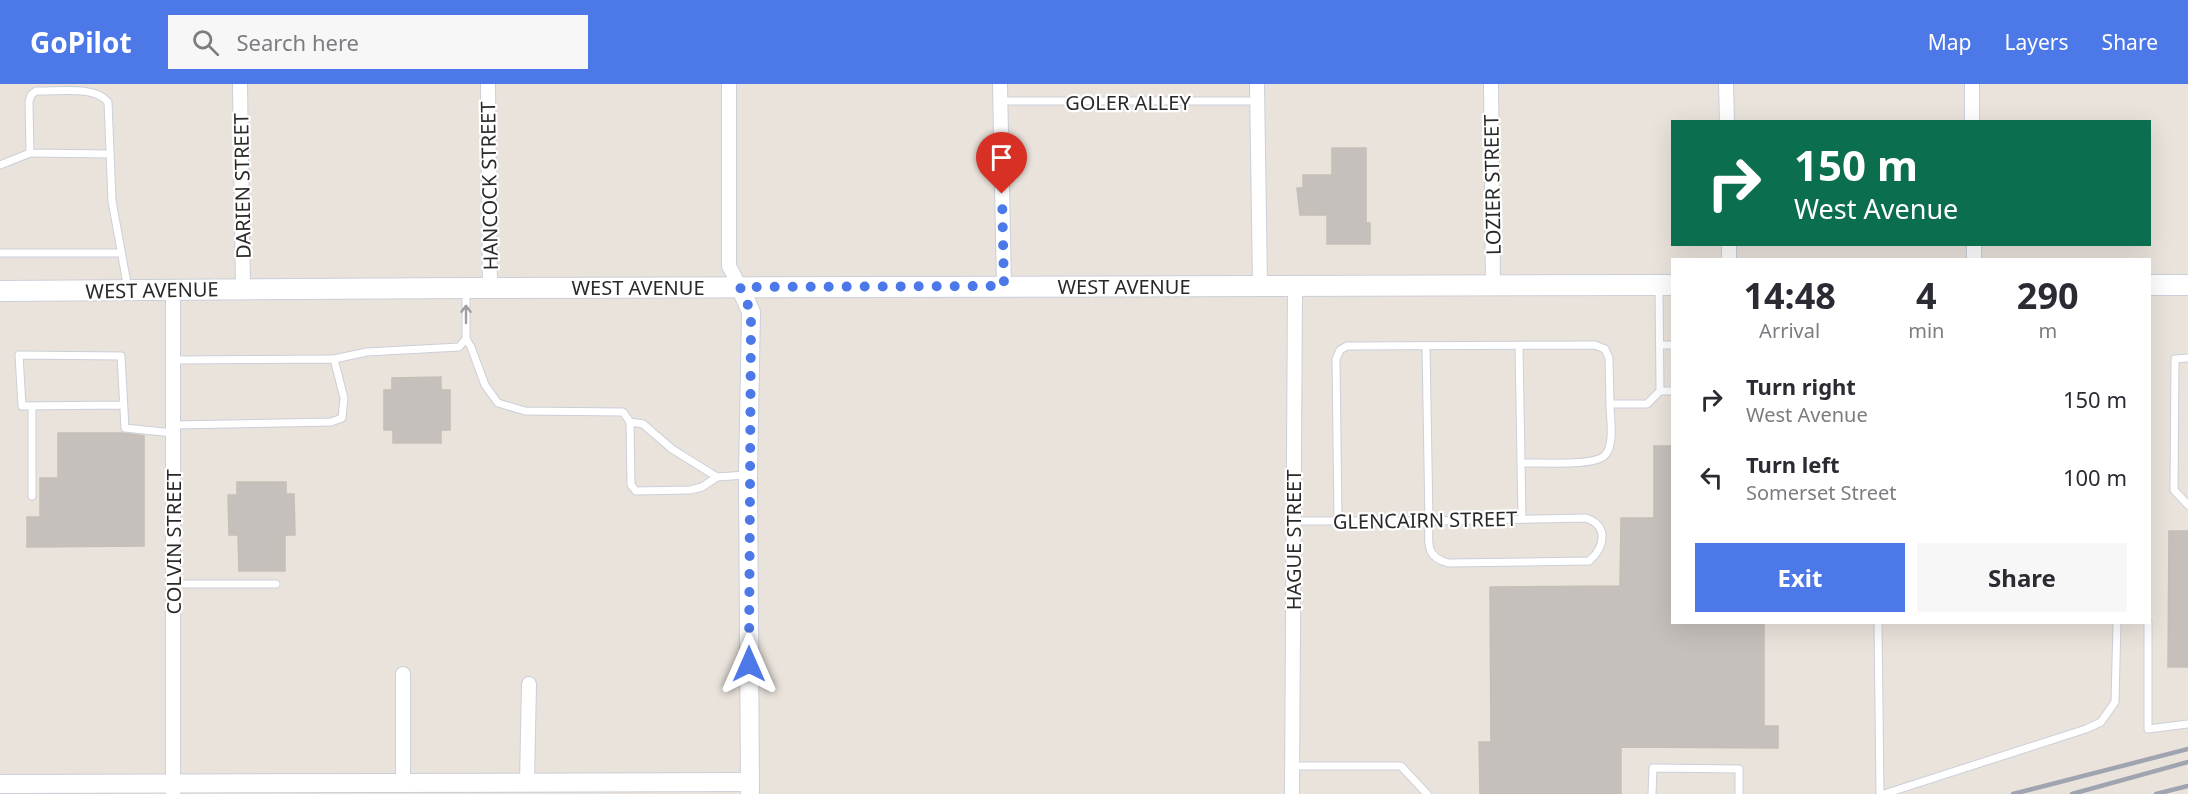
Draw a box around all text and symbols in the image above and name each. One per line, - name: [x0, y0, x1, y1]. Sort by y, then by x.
- search box: [168, 15, 588, 69]
- text: GoPilot: [30, 23, 132, 61]
- icon: search: [189, 26, 222, 59]
- text: Search here: [237, 27, 359, 57]
- text: Map: [1928, 28, 1972, 56]
- text: Layers: [2005, 28, 2069, 56]
- text: Share: [2102, 28, 2158, 56]
- street label: GOLER ALLEY: [1065, 89, 1191, 116]
- street label: HANCOCK STREET: [474, 101, 504, 271]
- street label: DARIEN STREET: [227, 113, 257, 259]
- street label: LOZIER STREET: [1477, 115, 1507, 255]
- pin: [976, 132, 1027, 194]
- text: 150 m: [1794, 136, 1918, 193]
- icon: arrive: [985, 141, 1018, 174]
- icon: right: [1695, 144, 1773, 222]
- text: West Avenue: [1794, 190, 1958, 227]
- text: 14:48: [1743, 271, 1836, 320]
- text: 4: [1916, 271, 1937, 320]
- text: 290: [2017, 271, 2079, 320]
- street label: WEST AVENUE: [1057, 273, 1191, 300]
- street label: WEST AVENUE: [571, 274, 705, 301]
- street label: WEST AVENUE: [85, 275, 219, 305]
- one-way arrow: [460, 304, 472, 324]
- text: Arrival: [1759, 317, 1820, 344]
- text: min: [1908, 317, 1944, 344]
- text: m: [2038, 317, 2057, 344]
- text: Turn right: [1746, 371, 1856, 401]
- icon: right: [1695, 383, 1728, 416]
- text: 150 m: [2063, 384, 2127, 414]
- text: West Avenue: [1746, 401, 1868, 428]
- text: Turn left: [1746, 449, 1840, 479]
- icon: left: [1695, 461, 1728, 494]
- text: 100 m: [2063, 462, 2127, 492]
- street label: COLVIN STREET: [160, 469, 187, 615]
- street label: HAGUE STREET: [1280, 470, 1307, 610]
- text: Somerset Street: [1746, 479, 1896, 506]
- street label: GLENCAIRN STREET: [1333, 505, 1517, 535]
- button: Exit: [1695, 543, 1905, 612]
- button: Share: [1917, 543, 2127, 612]
- position arrow: [717, 632, 781, 696]

